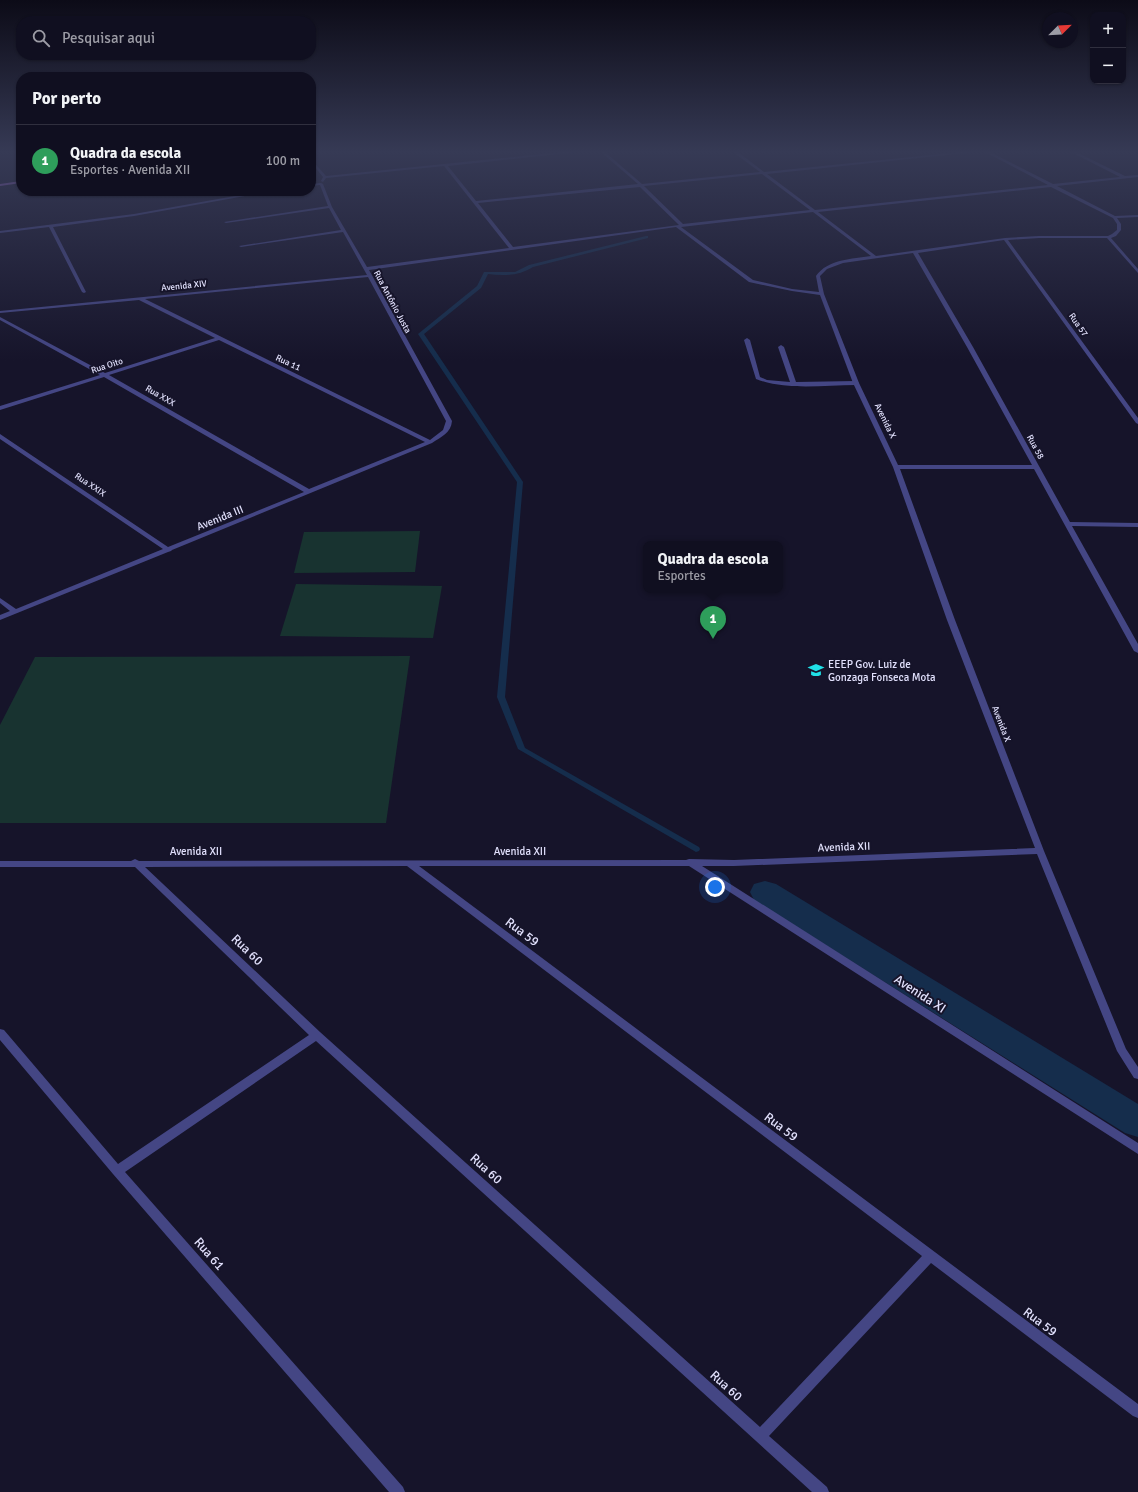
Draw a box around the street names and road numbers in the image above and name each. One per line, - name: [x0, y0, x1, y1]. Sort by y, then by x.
- street label: Rua Antônio Justa: [371, 269, 413, 336]
- street label: Avenida XIV: [161, 278, 208, 294]
- street label: Rua 57: [1066, 311, 1090, 339]
- street label: Rua 11: [274, 352, 302, 374]
- street label: Rua Oito: [90, 356, 125, 376]
- street label: Rua XXX: [143, 383, 177, 409]
- street label: Avenida X: [872, 402, 899, 441]
- street label: Rua 58: [1024, 433, 1046, 461]
- street label: Rua XXIX: [72, 471, 108, 500]
- street label: Avenida III: [195, 503, 245, 533]
- street label: Avenida X: [989, 704, 1013, 744]
- street label: Avenida XII: [817, 840, 871, 854]
- street label: Avenida XII: [170, 845, 222, 858]
- street label: Avenida XII: [494, 845, 546, 858]
- street label: Rua 59: [502, 914, 542, 950]
- street label: Rua 60: [228, 931, 266, 969]
- street label: Avenida XI: [891, 971, 949, 1017]
- street label: Rua 59: [761, 1109, 801, 1145]
- street label: Rua 60: [466, 1150, 506, 1188]
- street label: Rua 61: [190, 1234, 228, 1274]
- street label: Rua 59: [1020, 1304, 1060, 1340]
- street label: Rua 60: [706, 1367, 746, 1405]

